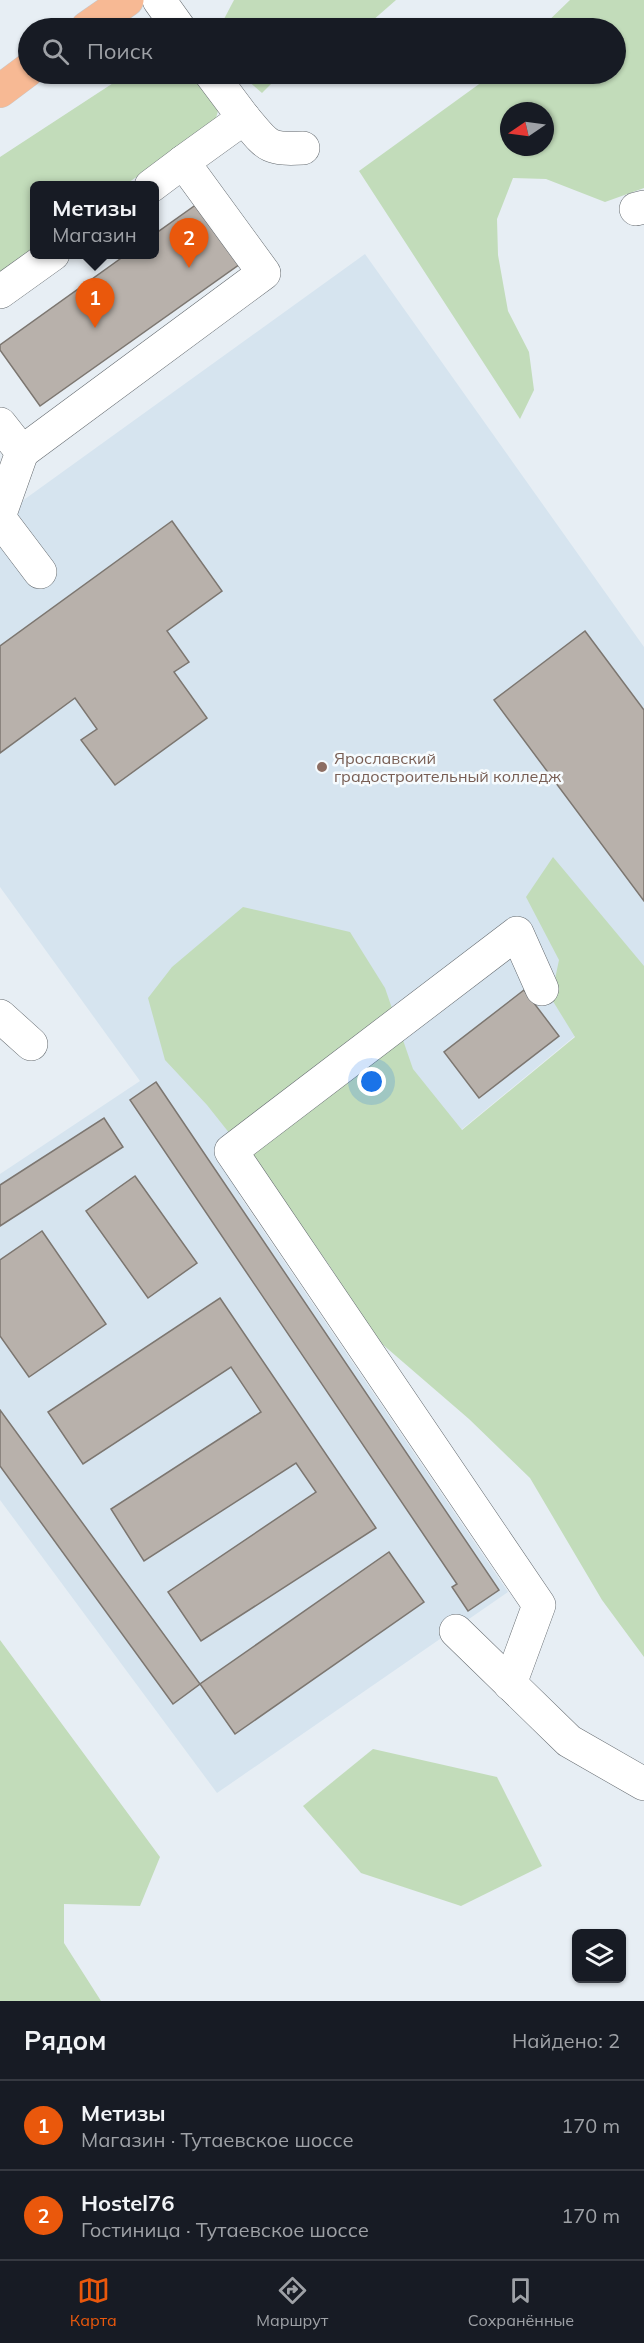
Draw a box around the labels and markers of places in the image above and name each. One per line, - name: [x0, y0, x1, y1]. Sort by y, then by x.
- pin: 2: [170, 218, 208, 268]
- pin: 1: [76, 278, 115, 328]
- place label: Ярославский градостроительный колледж: [334, 748, 561, 786]
- marker: Ярославский градостроительный колледж: [315, 760, 329, 774]

